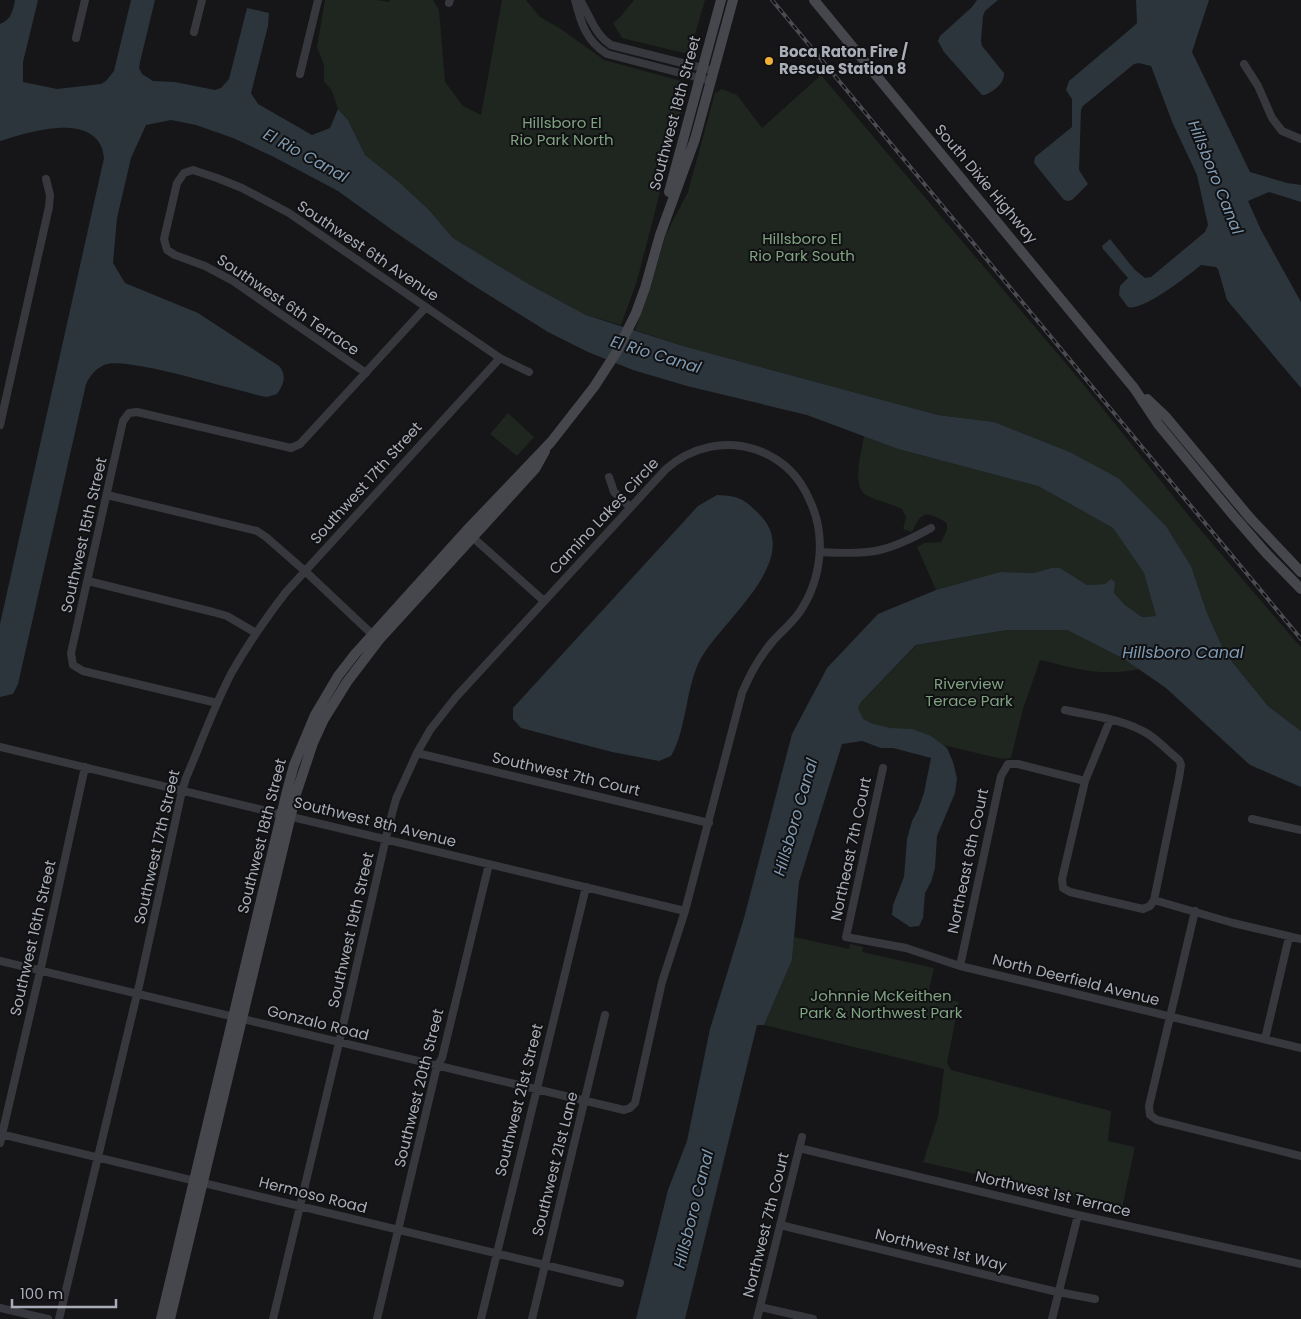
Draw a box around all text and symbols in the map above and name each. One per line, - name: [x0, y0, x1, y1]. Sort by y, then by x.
- street label: Southwest 18th Street: [644, 33, 705, 192]
- place label: Boca Raton Fire / Rescue Station 8: [779, 41, 908, 79]
- marker: Boca Raton Fire / Rescue Station 8: [763, 55, 775, 67]
- park label: Hillsboro El Rio Park North: [510, 112, 614, 150]
- water label: Hillsboro Canal: [1182, 117, 1249, 238]
- street label: South Dixie Highway: [930, 119, 1043, 248]
- water label: El Rio Canal: [259, 123, 352, 188]
- street label: Southwest 6th Avenue: [293, 195, 443, 306]
- park label: Hillsboro El Rio Park South: [749, 228, 855, 266]
- street label: Southwest 6th Terrace: [213, 249, 364, 360]
- water label: El Rio Canal: [608, 330, 704, 379]
- street label: Southwest 17th Street: [305, 417, 426, 548]
- street label: Camino Lakes Circle: [544, 453, 663, 579]
- street label: Southwest 15th Street: [55, 455, 112, 615]
- water label: Hillsboro Canal: [1122, 641, 1244, 664]
- park label: Riverview Terace Park: [925, 673, 1013, 711]
- street label: Southwest 7th Court: [490, 746, 642, 801]
- street label: Southwest 18th Street: [232, 756, 291, 916]
- water label: Hillsboro Canal: [768, 756, 823, 879]
- street label: Southwest 17th Street: [129, 768, 185, 926]
- street label: Northeast 7th Court: [825, 775, 876, 923]
- street label: Northeast 6th Court: [942, 786, 993, 935]
- street label: Southwest 8th Avenue: [292, 791, 459, 852]
- street label: Southwest 19th Street: [322, 850, 379, 1010]
- street label: Southwest 16th Street: [4, 858, 61, 1018]
- street label: North Deerfield Avenue: [990, 949, 1162, 1010]
- park label: Johnnie McKeithen Park & Northwest Park: [799, 985, 963, 1023]
- street label: Gonzalo Road: [265, 1000, 371, 1045]
- street label: Southwest 20th Street: [389, 1006, 448, 1169]
- street label: Southwest 21st Street: [489, 1021, 548, 1178]
- street label: Southwest 21st Lane: [526, 1089, 583, 1238]
- water label: Hillsboro Canal: [668, 1147, 719, 1271]
- street label: Northwest 7th Court: [737, 1150, 794, 1300]
- street label: Northwest 1st Terrace: [973, 1165, 1133, 1222]
- street label: Hermoso Road: [257, 1171, 369, 1218]
- street label: Northwest 1st Way: [873, 1223, 1010, 1276]
- scale bar: [12, 1276, 116, 1308]
- text: 100 m: [20, 1283, 63, 1304]

